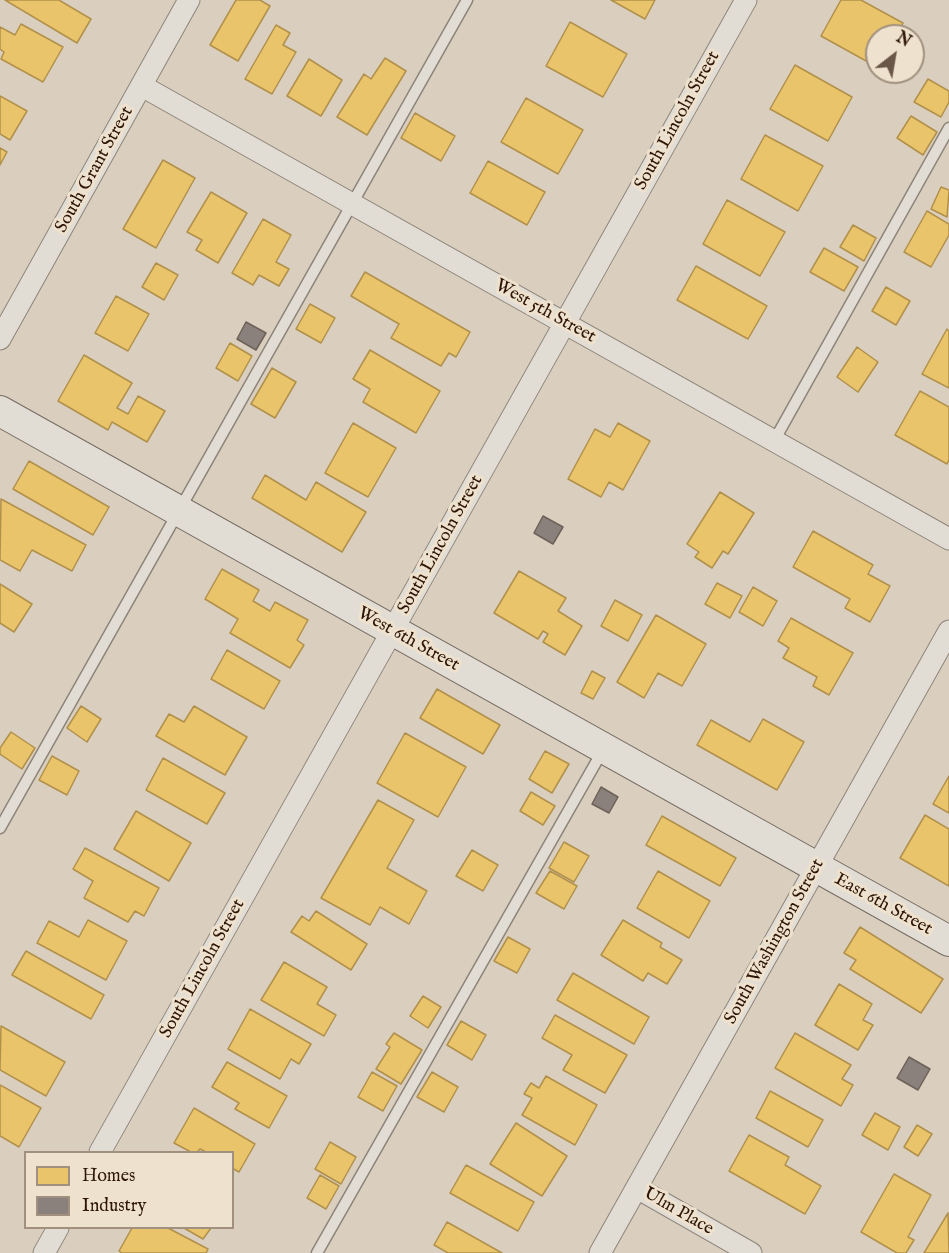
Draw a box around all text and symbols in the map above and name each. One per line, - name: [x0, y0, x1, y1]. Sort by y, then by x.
- north arrow: [865, 24, 925, 84]
- text: N: [892, 28, 914, 52]
- street label: South Lincoln Street: [631, 48, 725, 194]
- street label: South Grant Street: [51, 103, 139, 237]
- street label: West 5th Street: [491, 275, 599, 349]
- street label: South Lincoln Street: [394, 472, 488, 618]
- street label: West 6th Street: [353, 603, 463, 677]
- street label: South Washington Street: [721, 855, 829, 1029]
- street label: East 6th Street: [830, 869, 936, 941]
- street label: South Lincoln Street: [156, 896, 250, 1042]
- legend: [24, 1151, 234, 1229]
- text: Homes: [82, 1165, 135, 1188]
- street label: Ulm Place: [639, 1183, 717, 1241]
- text: Industry: [82, 1195, 146, 1218]

